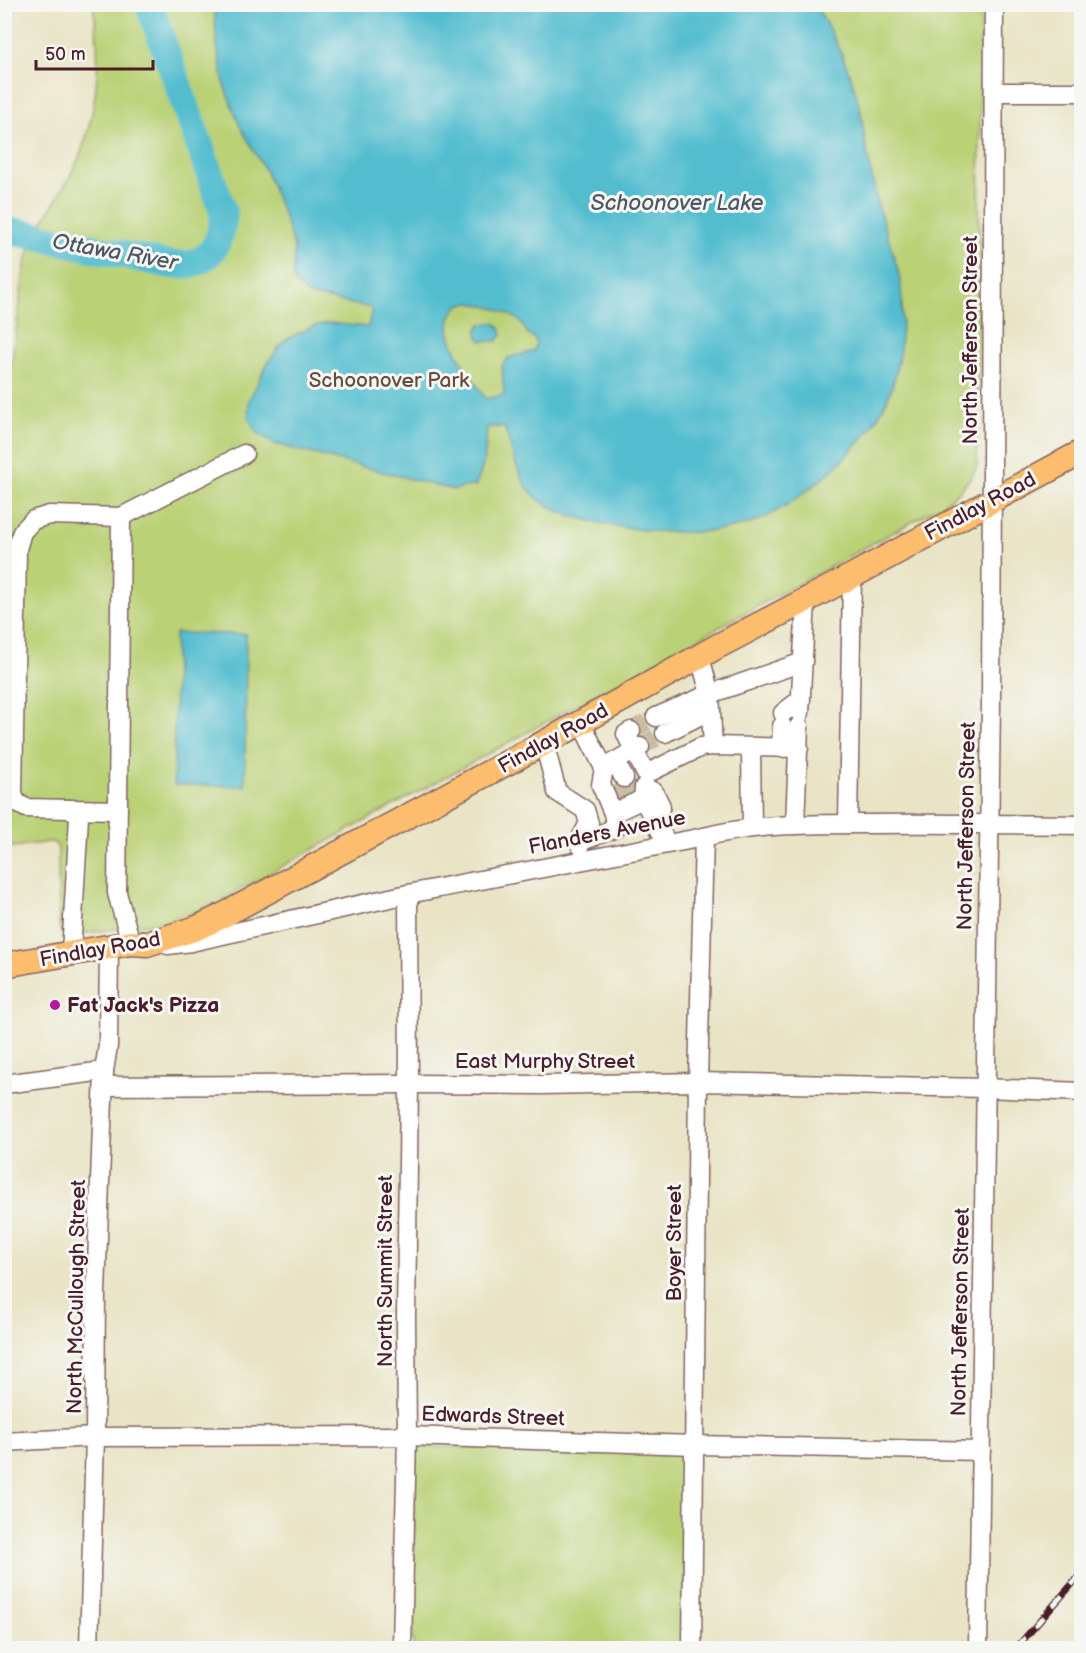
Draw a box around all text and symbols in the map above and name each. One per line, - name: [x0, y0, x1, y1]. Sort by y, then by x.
- scale bar: [36, 33, 153, 71]
- text: 50 m: [45, 44, 86, 65]
- water label: Schoonover Lake: [590, 190, 764, 217]
- water label: Ottawa River: [50, 228, 181, 277]
- street label: North Jefferson Street: [958, 235, 983, 444]
- park label: Schoonover Park: [309, 368, 470, 393]
- street label: Findlay Road: [920, 467, 1040, 546]
- street label: Findlay Road: [494, 698, 613, 779]
- street label: North Jefferson Street: [952, 721, 981, 931]
- street label: Flanders Avenue: [526, 805, 688, 860]
- street label: Findlay Road: [38, 927, 162, 972]
- place label: Fat Jack's Pizza: [67, 993, 219, 1018]
- marker: Fat Jack's Pizza: [48, 998, 62, 1012]
- street label: East Murphy Street: [455, 1049, 636, 1074]
- street label: North Summit Street: [373, 1174, 398, 1367]
- street label: North McCullough Street: [62, 1179, 91, 1414]
- street label: Boyer Street: [662, 1184, 687, 1302]
- street label: North Jefferson Street: [946, 1207, 975, 1417]
- street label: Edwards Street: [421, 1402, 566, 1432]

